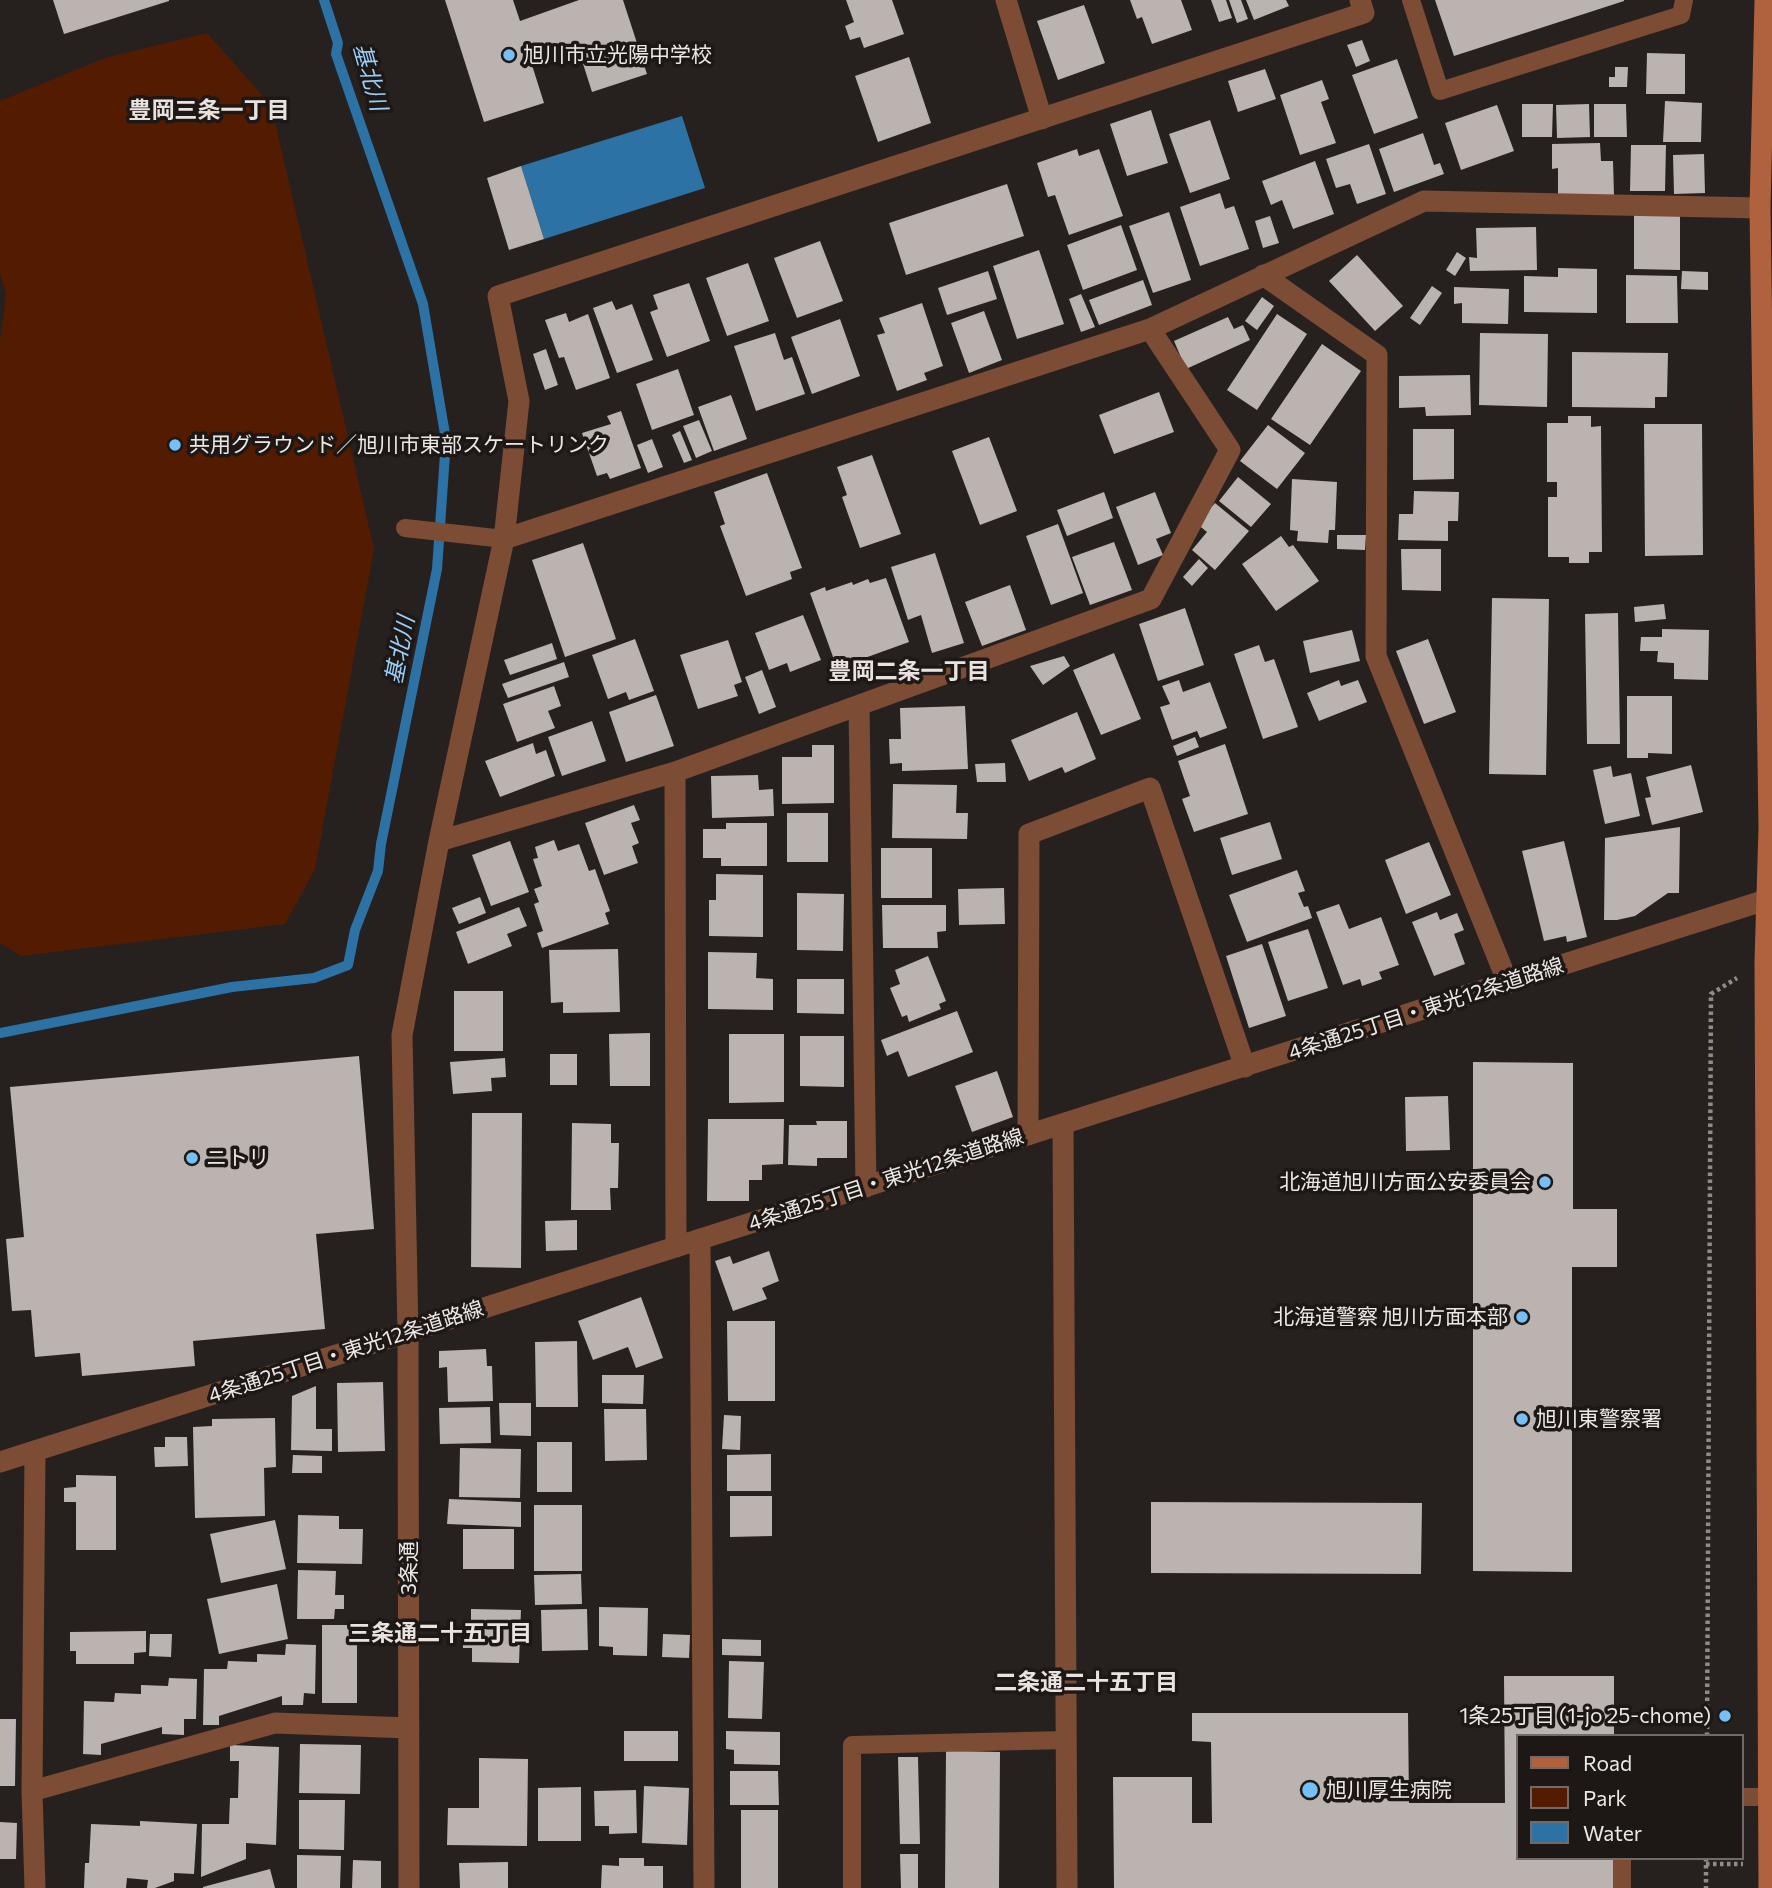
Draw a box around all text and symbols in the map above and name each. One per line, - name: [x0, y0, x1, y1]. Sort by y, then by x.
- water label: 基北川: [347, 40, 393, 114]
- place label: 旭川市立光陽中学校: [523, 42, 712, 68]
- marker: 旭川市立光陽中学校: [501, 47, 517, 63]
- district label: 豊岡三条一丁目: [129, 96, 289, 124]
- place label: 共用グラウンド／旭川市東部スケートリンク: [189, 432, 609, 458]
- marker: 共用グラウンド／旭川市東部スケートリンク: [167, 437, 183, 453]
- water label: 基北川: [380, 614, 420, 686]
- district label: 豊岡二条一丁目: [829, 657, 989, 685]
- street label: 4条通25丁目・東光12条道路線: [1285, 953, 1567, 1065]
- street label: 4条通25丁目・東光12条道路線: [745, 1124, 1027, 1236]
- place label: ニトリ: [206, 1145, 269, 1171]
- marker: ニトリ: [184, 1150, 200, 1166]
- place label: 北海道旭川方面公安委員会: [1279, 1169, 1531, 1195]
- marker: 北海道旭川方面公安委員会: [1537, 1174, 1553, 1190]
- street label: 4条通25丁目・東光12条道路線: [205, 1296, 487, 1408]
- place label: 北海道警察 旭川方面本部: [1273, 1304, 1508, 1330]
- marker: 北海道警察 旭川方面本部: [1514, 1309, 1530, 1325]
- place label: 旭川東警察署: [1536, 1406, 1662, 1432]
- marker: 旭川東警察署: [1514, 1411, 1530, 1427]
- street label: 3条通: [396, 1541, 422, 1595]
- district label: 三条通二十五丁目: [348, 1619, 532, 1647]
- district label: 二条通二十五丁目: [994, 1668, 1178, 1696]
- place label: 1条25丁目 (1-jo 25-chome): [1459, 1703, 1711, 1729]
- marker: 1条25丁目 (1-jo 25-chome): [1717, 1708, 1733, 1724]
- legend: [1516, 1734, 1744, 1860]
- text: Road: [1583, 1750, 1632, 1775]
- place label: 旭川厚生病院: [1326, 1777, 1452, 1803]
- marker: 旭川厚生病院: [1300, 1780, 1320, 1800]
- text: Park: [1583, 1785, 1627, 1810]
- text: Water: [1583, 1820, 1642, 1845]

